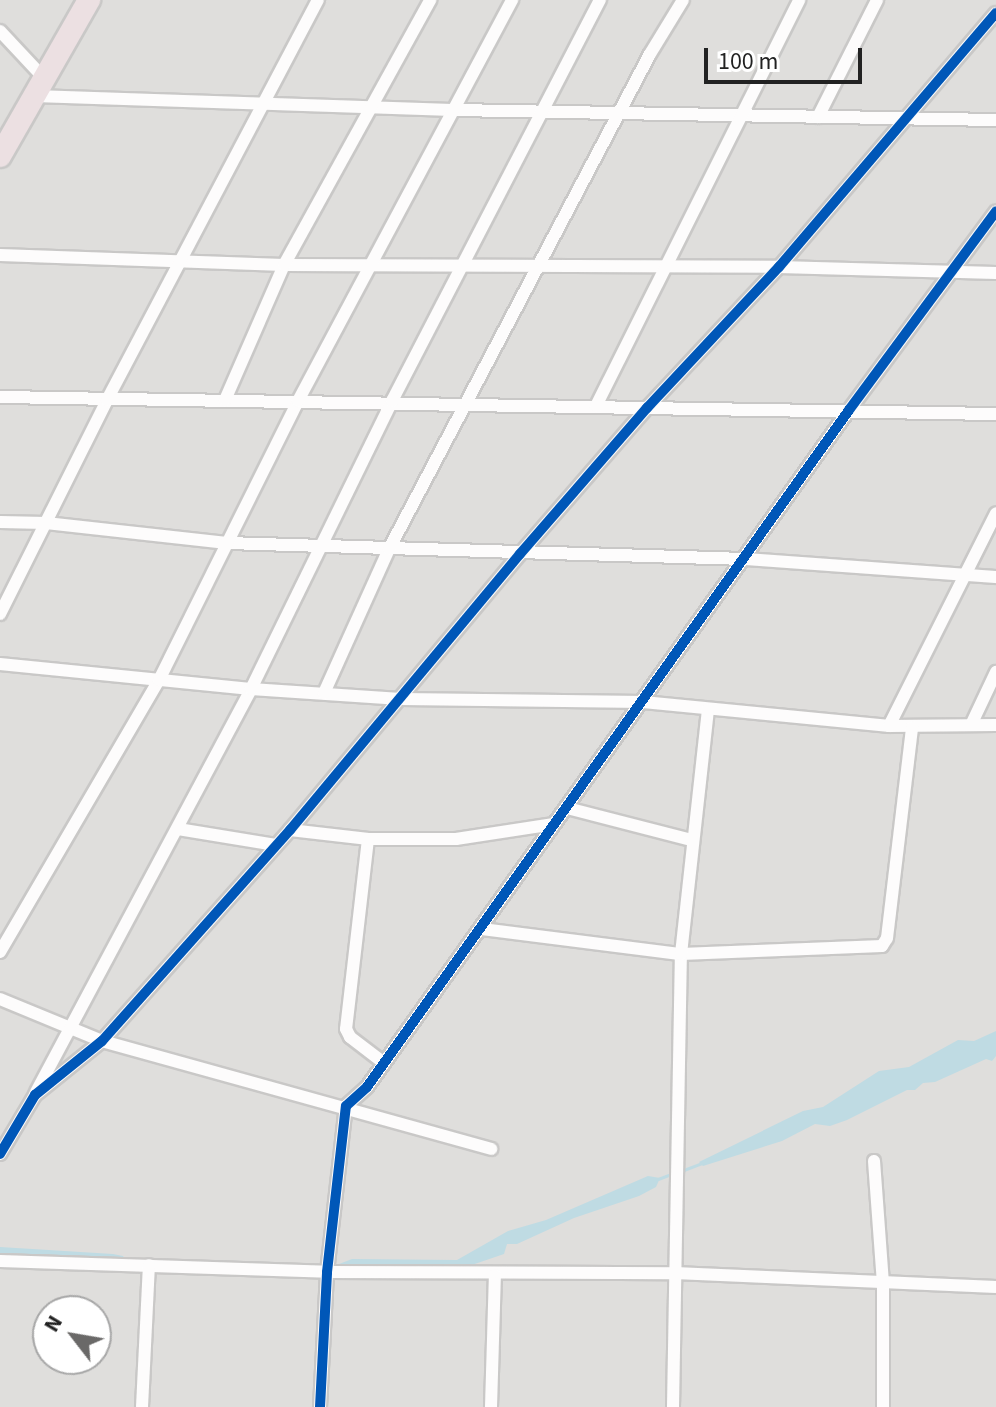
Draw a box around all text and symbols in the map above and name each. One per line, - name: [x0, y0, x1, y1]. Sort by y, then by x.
- scale bar: [708, 32, 866, 82]
- text: 100 m: [718, 44, 778, 79]
- north arrow: [32, 1295, 112, 1375]
- text: N: [36, 1309, 71, 1338]

